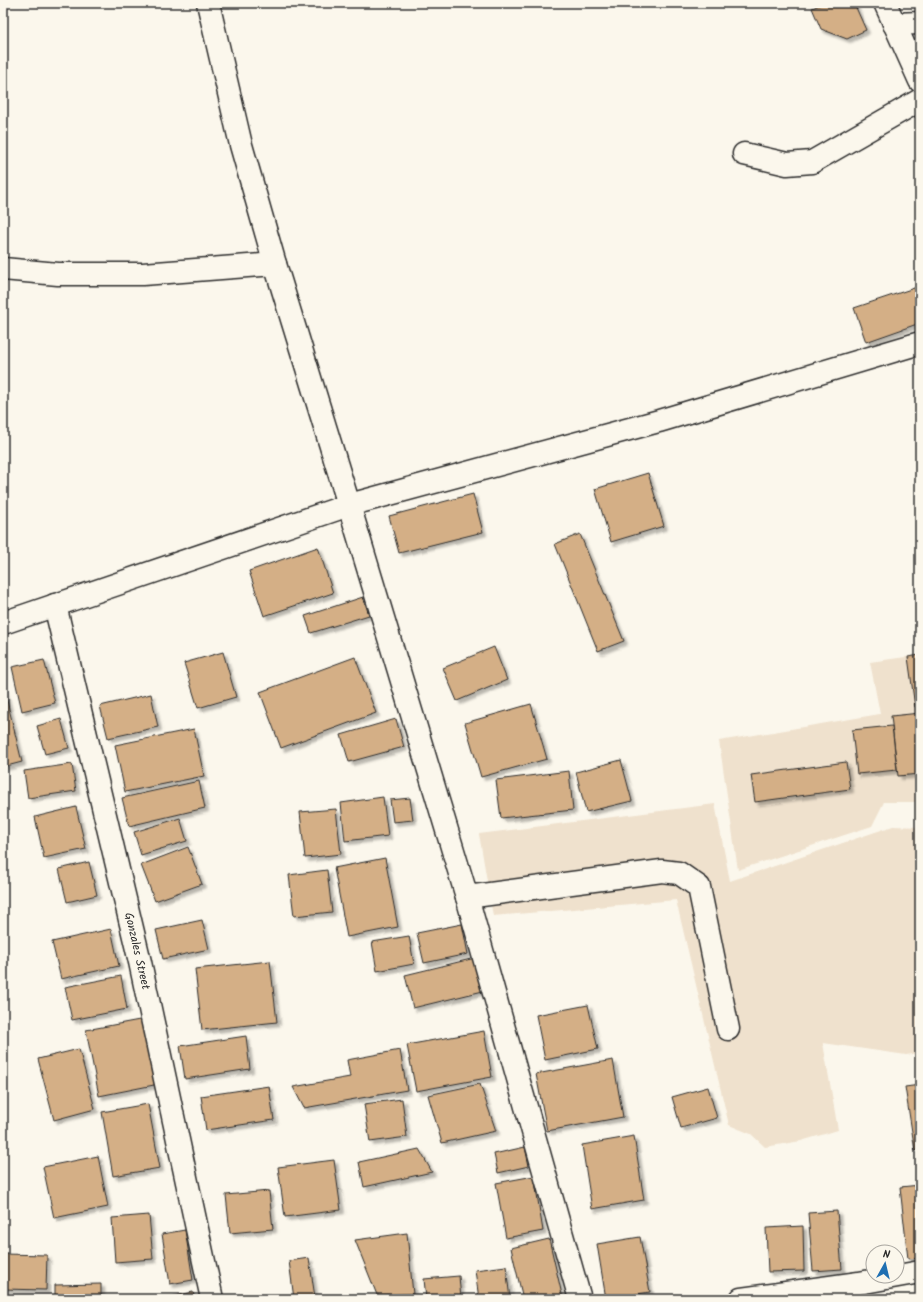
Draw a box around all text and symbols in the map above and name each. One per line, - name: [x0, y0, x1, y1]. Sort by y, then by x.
- street label: Gonzales Street: [119, 910, 155, 992]
- north arrow: [865, 1244, 905, 1284]
- text: N: [882, 1246, 891, 1264]

